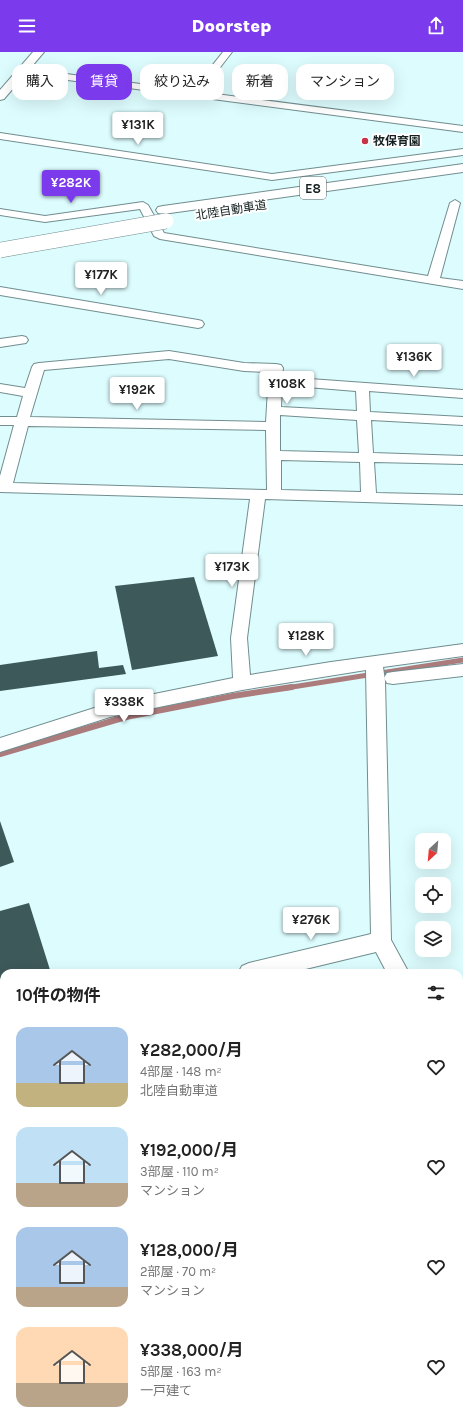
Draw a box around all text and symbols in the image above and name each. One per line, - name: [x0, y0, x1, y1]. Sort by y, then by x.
- icon: menu: [16, 15, 38, 37]
- text: Doorstep: [192, 15, 271, 37]
- icon: share: [425, 15, 447, 37]
- chip: 購入: [12, 64, 68, 100]
- chip: 賃貸: [76, 64, 132, 100]
- chip: 絞り込み: [140, 64, 224, 100]
- chip: 新着: [232, 64, 288, 100]
- chip: マンション: [296, 64, 394, 100]
- pin: ¥131K: [110, 112, 166, 146]
- text: ¥131K: [121, 117, 155, 132]
- place label: 牧保育園: [373, 134, 421, 148]
- marker: 牧保育園: [360, 136, 370, 146]
- pin: ¥282K: [43, 170, 99, 204]
- text: ¥282K: [51, 175, 91, 190]
- road number: E8: [300, 177, 326, 199]
- street label: 北陸自動車道: [194, 197, 268, 223]
- pin: ¥177K: [73, 262, 129, 296]
- text: ¥177K: [84, 267, 118, 282]
- pin: ¥136K: [386, 344, 442, 378]
- text: ¥136K: [396, 349, 432, 364]
- pin: ¥108K: [259, 371, 315, 405]
- text: ¥108K: [268, 376, 306, 391]
- pin: ¥192K: [109, 377, 165, 411]
- text: ¥192K: [119, 382, 155, 397]
- pin: ¥173K: [204, 554, 260, 588]
- text: ¥173K: [214, 559, 250, 574]
- pin: ¥128K: [278, 623, 334, 657]
- text: ¥128K: [287, 628, 325, 643]
- pin: ¥338K: [96, 689, 152, 723]
- text: ¥338K: [104, 694, 144, 709]
- north arrow: [415, 833, 451, 869]
- map controls: [415, 833, 451, 957]
- button: locate: [415, 877, 451, 913]
- pin: ¥276K: [283, 907, 339, 941]
- text: ¥276K: [292, 912, 330, 927]
- button: layers: [415, 921, 451, 957]
- icon: filters: [425, 982, 447, 1004]
- text: 10件の物件: [16, 985, 101, 1005]
- text: ¥282,000/月: [140, 1040, 243, 1060]
- icon: home: [48, 1043, 96, 1091]
- icon: heart: [425, 1056, 447, 1078]
- text: 4部屋 · 148 m²: [140, 1064, 222, 1079]
- text: 北陸自動車道: [140, 1083, 218, 1098]
- text: ¥192,000/月: [140, 1140, 238, 1160]
- icon: home: [48, 1143, 96, 1191]
- icon: heart: [425, 1156, 447, 1178]
- text: 3部屋 · 110 m²: [140, 1164, 219, 1179]
- text: マンション: [140, 1183, 205, 1198]
- text: ¥128,000/月: [140, 1240, 239, 1260]
- icon: home: [48, 1243, 96, 1291]
- icon: heart: [425, 1256, 447, 1278]
- text: 2部屋 · 70 m²: [140, 1264, 216, 1279]
- text: マンション: [140, 1283, 205, 1298]
- text: ¥338,000/月: [140, 1340, 244, 1360]
- icon: home: [48, 1343, 96, 1391]
- icon: heart: [425, 1356, 447, 1378]
- text: 5部屋 · 163 m²: [140, 1364, 222, 1379]
- text: 一戸建て: [140, 1383, 192, 1398]

